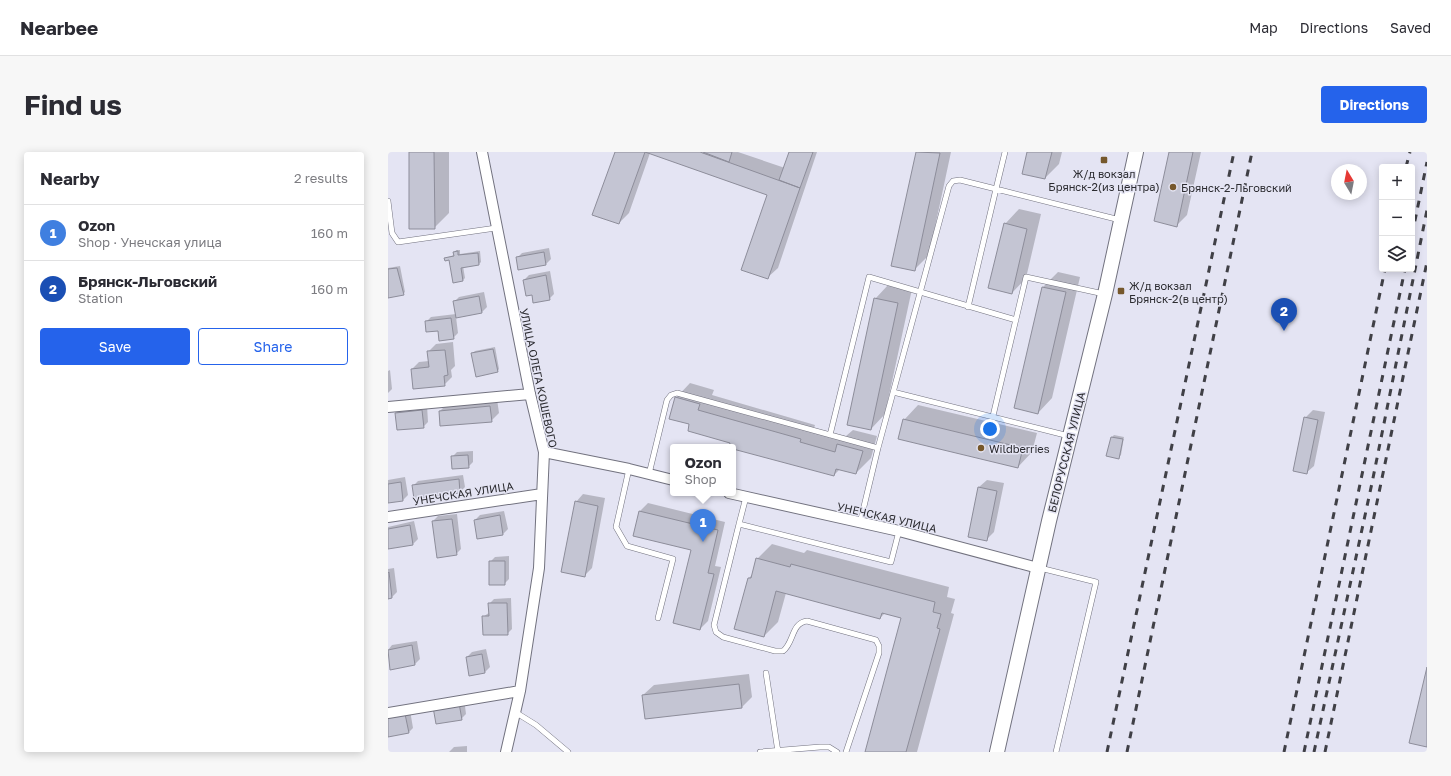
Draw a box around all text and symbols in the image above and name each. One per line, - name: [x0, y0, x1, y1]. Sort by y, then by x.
- text: Nearbee: [20, 16, 98, 39]
- text: Map: [1249, 19, 1278, 36]
- text: Directions: [1300, 19, 1368, 36]
- text: Saved: [1390, 19, 1431, 36]
- button: Directions: [1321, 86, 1427, 123]
- text: Find us: [24, 88, 122, 121]
- marker: Ж/д вокзал Брянск-2(из центра): [1099, 155, 1109, 165]
- north arrow: [1331, 164, 1367, 200]
- map controls: [1379, 164, 1415, 272]
- button: +: [1379, 164, 1415, 200]
- place label: Ж/д вокзал Брянск-2(из центра): [1048, 167, 1160, 193]
- text: Nearby: [40, 168, 100, 189]
- text: 2 results: [294, 170, 348, 186]
- place label: Брянск-2-Льговский: [1181, 181, 1292, 194]
- marker: Брянск-2-Льговский: [1168, 182, 1178, 192]
- button: −: [1379, 200, 1415, 236]
- text: Ozon: [78, 216, 115, 234]
- text: 1: [50, 225, 56, 241]
- text: 160 m: [311, 225, 348, 241]
- text: Shop · Унечская улица: [78, 234, 222, 250]
- button: layers: [1379, 236, 1415, 272]
- text: Брянск-Льговский: [78, 272, 217, 290]
- place label: Ж/д вокзал Брянск-2(в центр): [1129, 279, 1228, 305]
- text: 2: [49, 281, 57, 297]
- text: 160 m: [311, 281, 348, 297]
- marker: Ж/д вокзал Брянск-2(в центр): [1116, 286, 1126, 296]
- text: Station: [78, 290, 123, 306]
- pin: 2: [1271, 298, 1297, 331]
- street label: УЛИЦА ОЛЕГА КОШЕВОГО: [518, 307, 560, 449]
- button: Save: [40, 328, 190, 365]
- button: Share: [198, 328, 348, 365]
- street label: БЕЛОРУССКАЯ УЛИЦА: [1045, 390, 1087, 514]
- your location: [980, 419, 1000, 439]
- place label: Wildberries: [989, 442, 1050, 455]
- marker: Wildberries: [976, 443, 986, 453]
- popup: [670, 444, 736, 496]
- text: Ozon: [684, 453, 722, 471]
- text: Shop: [684, 471, 717, 487]
- street label: УНЕЧСКАЯ УЛИЦА: [412, 479, 515, 507]
- street label: УНЕЧСКАЯ УЛИЦА: [836, 499, 939, 535]
- pin: 1: [690, 509, 716, 542]

